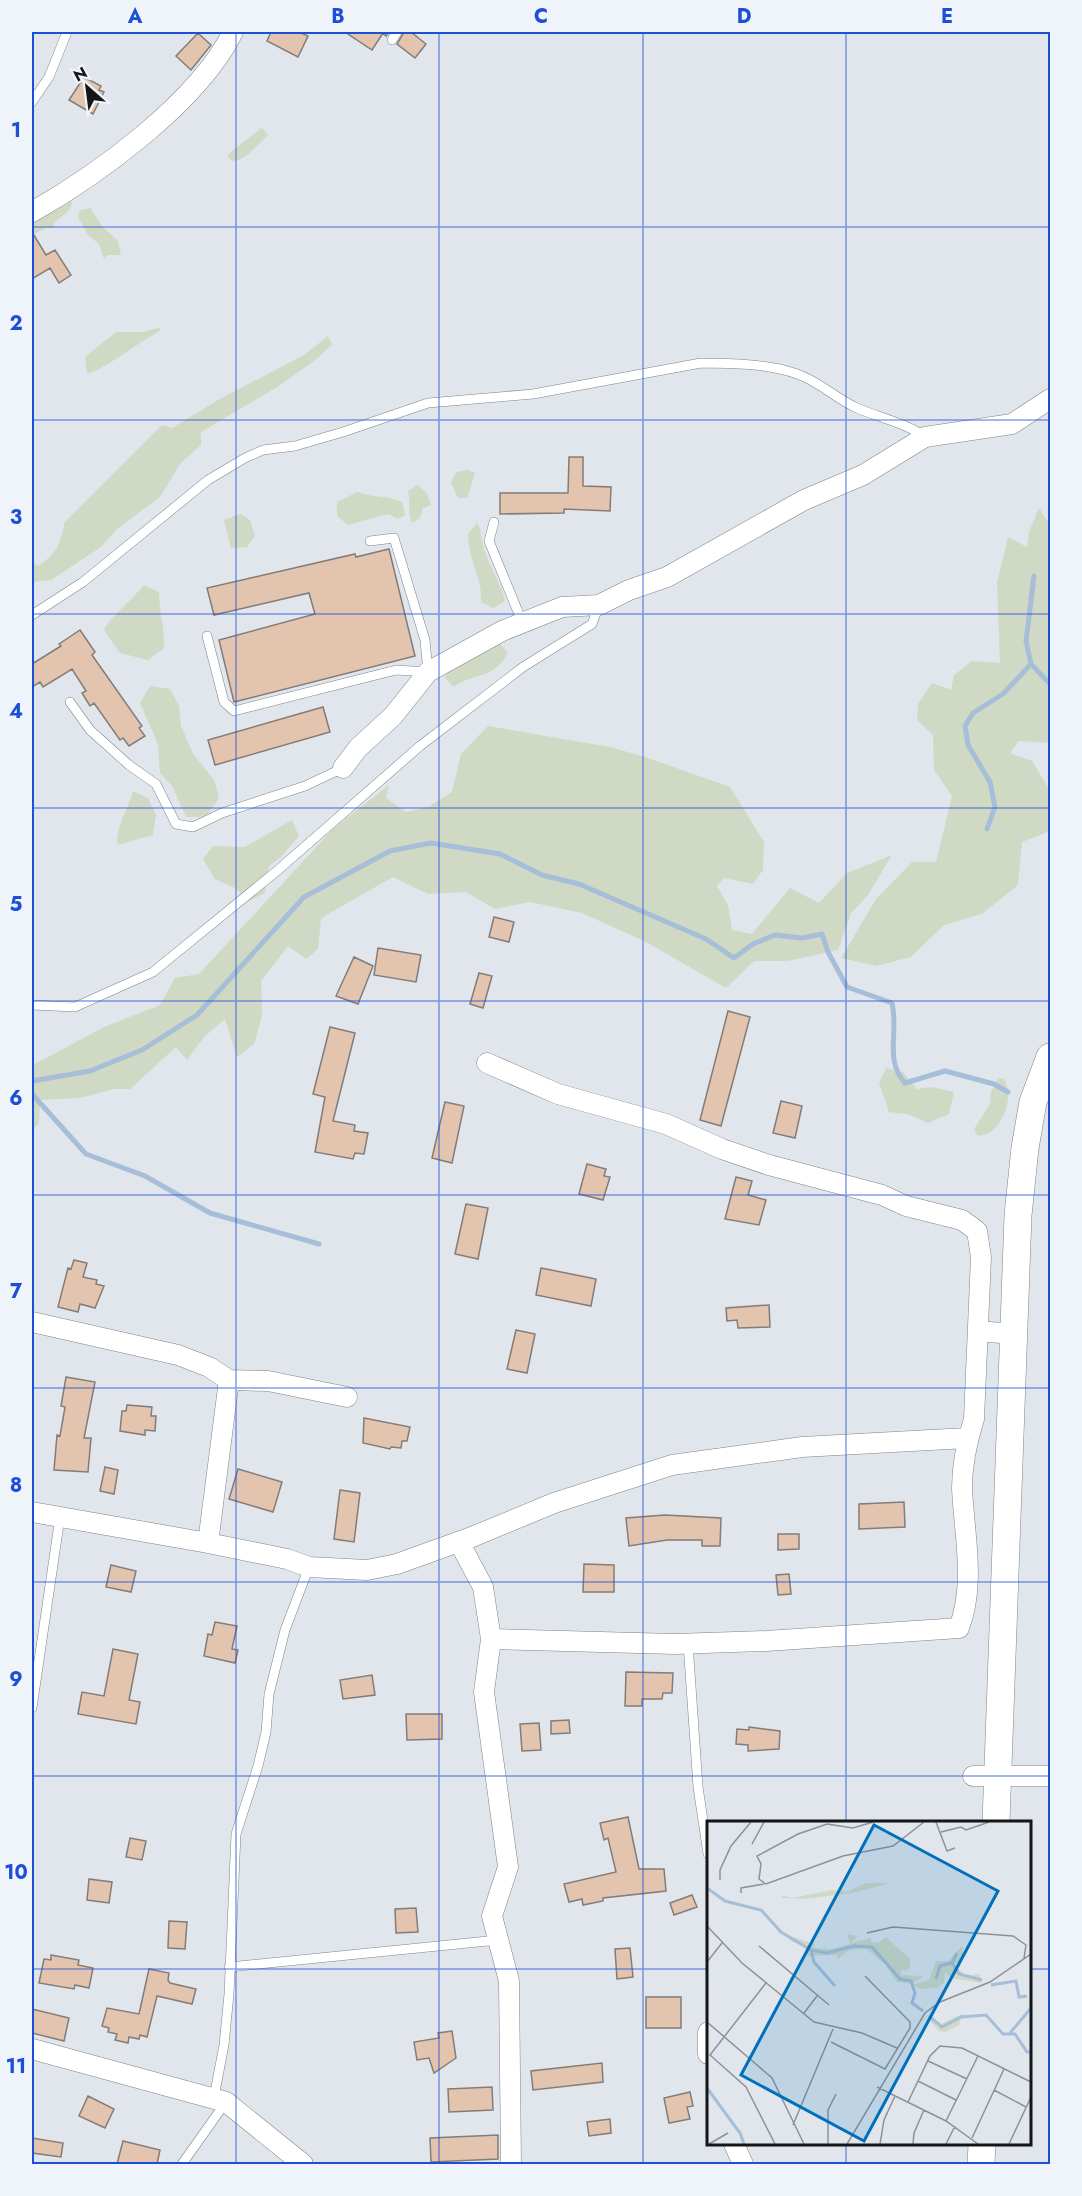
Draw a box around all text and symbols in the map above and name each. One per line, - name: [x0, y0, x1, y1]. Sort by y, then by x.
- text: A: [127, 2, 143, 31]
- text: B: [331, 2, 345, 31]
- text: C: [534, 2, 548, 31]
- text: D: [737, 2, 751, 31]
- text: E: [941, 2, 953, 31]
- north arrow: [57, 57, 117, 117]
- text: N: [69, 61, 91, 87]
- text: 1: [11, 116, 21, 145]
- text: 2: [9, 309, 23, 338]
- text: 3: [10, 503, 22, 532]
- text: 4: [9, 697, 23, 726]
- text: 5: [10, 890, 23, 919]
- text: 6: [9, 1084, 23, 1113]
- text: 7: [10, 1277, 23, 1306]
- text: 8: [10, 1471, 22, 1500]
- text: 9: [9, 1665, 23, 1694]
- inset map: [707, 1821, 1031, 2145]
- text: 10: [4, 1858, 28, 1887]
- text: 11: [6, 2052, 26, 2081]

